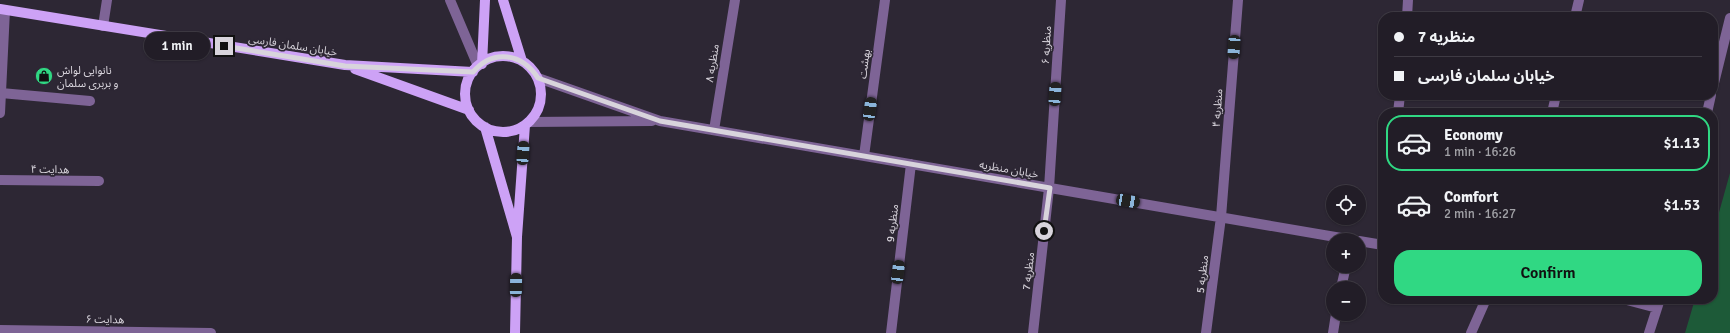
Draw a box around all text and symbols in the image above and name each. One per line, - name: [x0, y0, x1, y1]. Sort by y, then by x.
- street label: منظریه ۶: [1039, 25, 1054, 65]
- text: منظریه 7: [1418, 28, 1475, 46]
- callout: 1 min: [144, 32, 210, 60]
- street label: خیابان سلمان فارسی: [248, 32, 339, 59]
- car: [1227, 35, 1241, 59]
- route end: [215, 37, 233, 55]
- text: 1 min: [161, 38, 193, 54]
- street label: منظریه ۸: [703, 43, 722, 83]
- street label: بهشت: [856, 48, 873, 80]
- place label: نانوایی لواش و بربری سلمان: [57, 64, 119, 90]
- shop icon: نانوایی لواش و بربری سلمان: [34, 66, 54, 86]
- text: خیابان سلمان فارسی: [1418, 67, 1555, 85]
- car: [1048, 82, 1062, 106]
- street label: منظریه ۴: [1210, 88, 1225, 128]
- car: [862, 96, 878, 122]
- icon: car: [1396, 125, 1432, 161]
- text: Economy: [1444, 126, 1503, 144]
- text: $1.13: [1663, 134, 1700, 152]
- car: [516, 141, 530, 165]
- text: 1 min · 16:26: [1444, 144, 1516, 160]
- street label: خیابان منظریه: [978, 158, 1040, 181]
- street label: هدایت ۴: [30, 163, 70, 176]
- map controls: [1326, 185, 1366, 321]
- button: locate: [1326, 185, 1366, 225]
- icon: car: [1396, 187, 1432, 223]
- text: Comfort: [1444, 188, 1498, 206]
- car: [1115, 193, 1141, 209]
- text: $1.53: [1663, 196, 1700, 214]
- street label: منظریه 9: [884, 203, 901, 243]
- text: 2 min · 16:27: [1444, 206, 1516, 222]
- route start: [1035, 222, 1053, 240]
- button: +: [1326, 233, 1366, 273]
- button: Confirm: [1394, 250, 1702, 296]
- street label: منظریه 7: [1020, 251, 1037, 291]
- street label: منظریه 5: [1194, 254, 1211, 294]
- car: [891, 259, 905, 285]
- car: [510, 273, 522, 297]
- button: −: [1326, 281, 1366, 321]
- street label: هدایت ۶: [85, 313, 125, 326]

